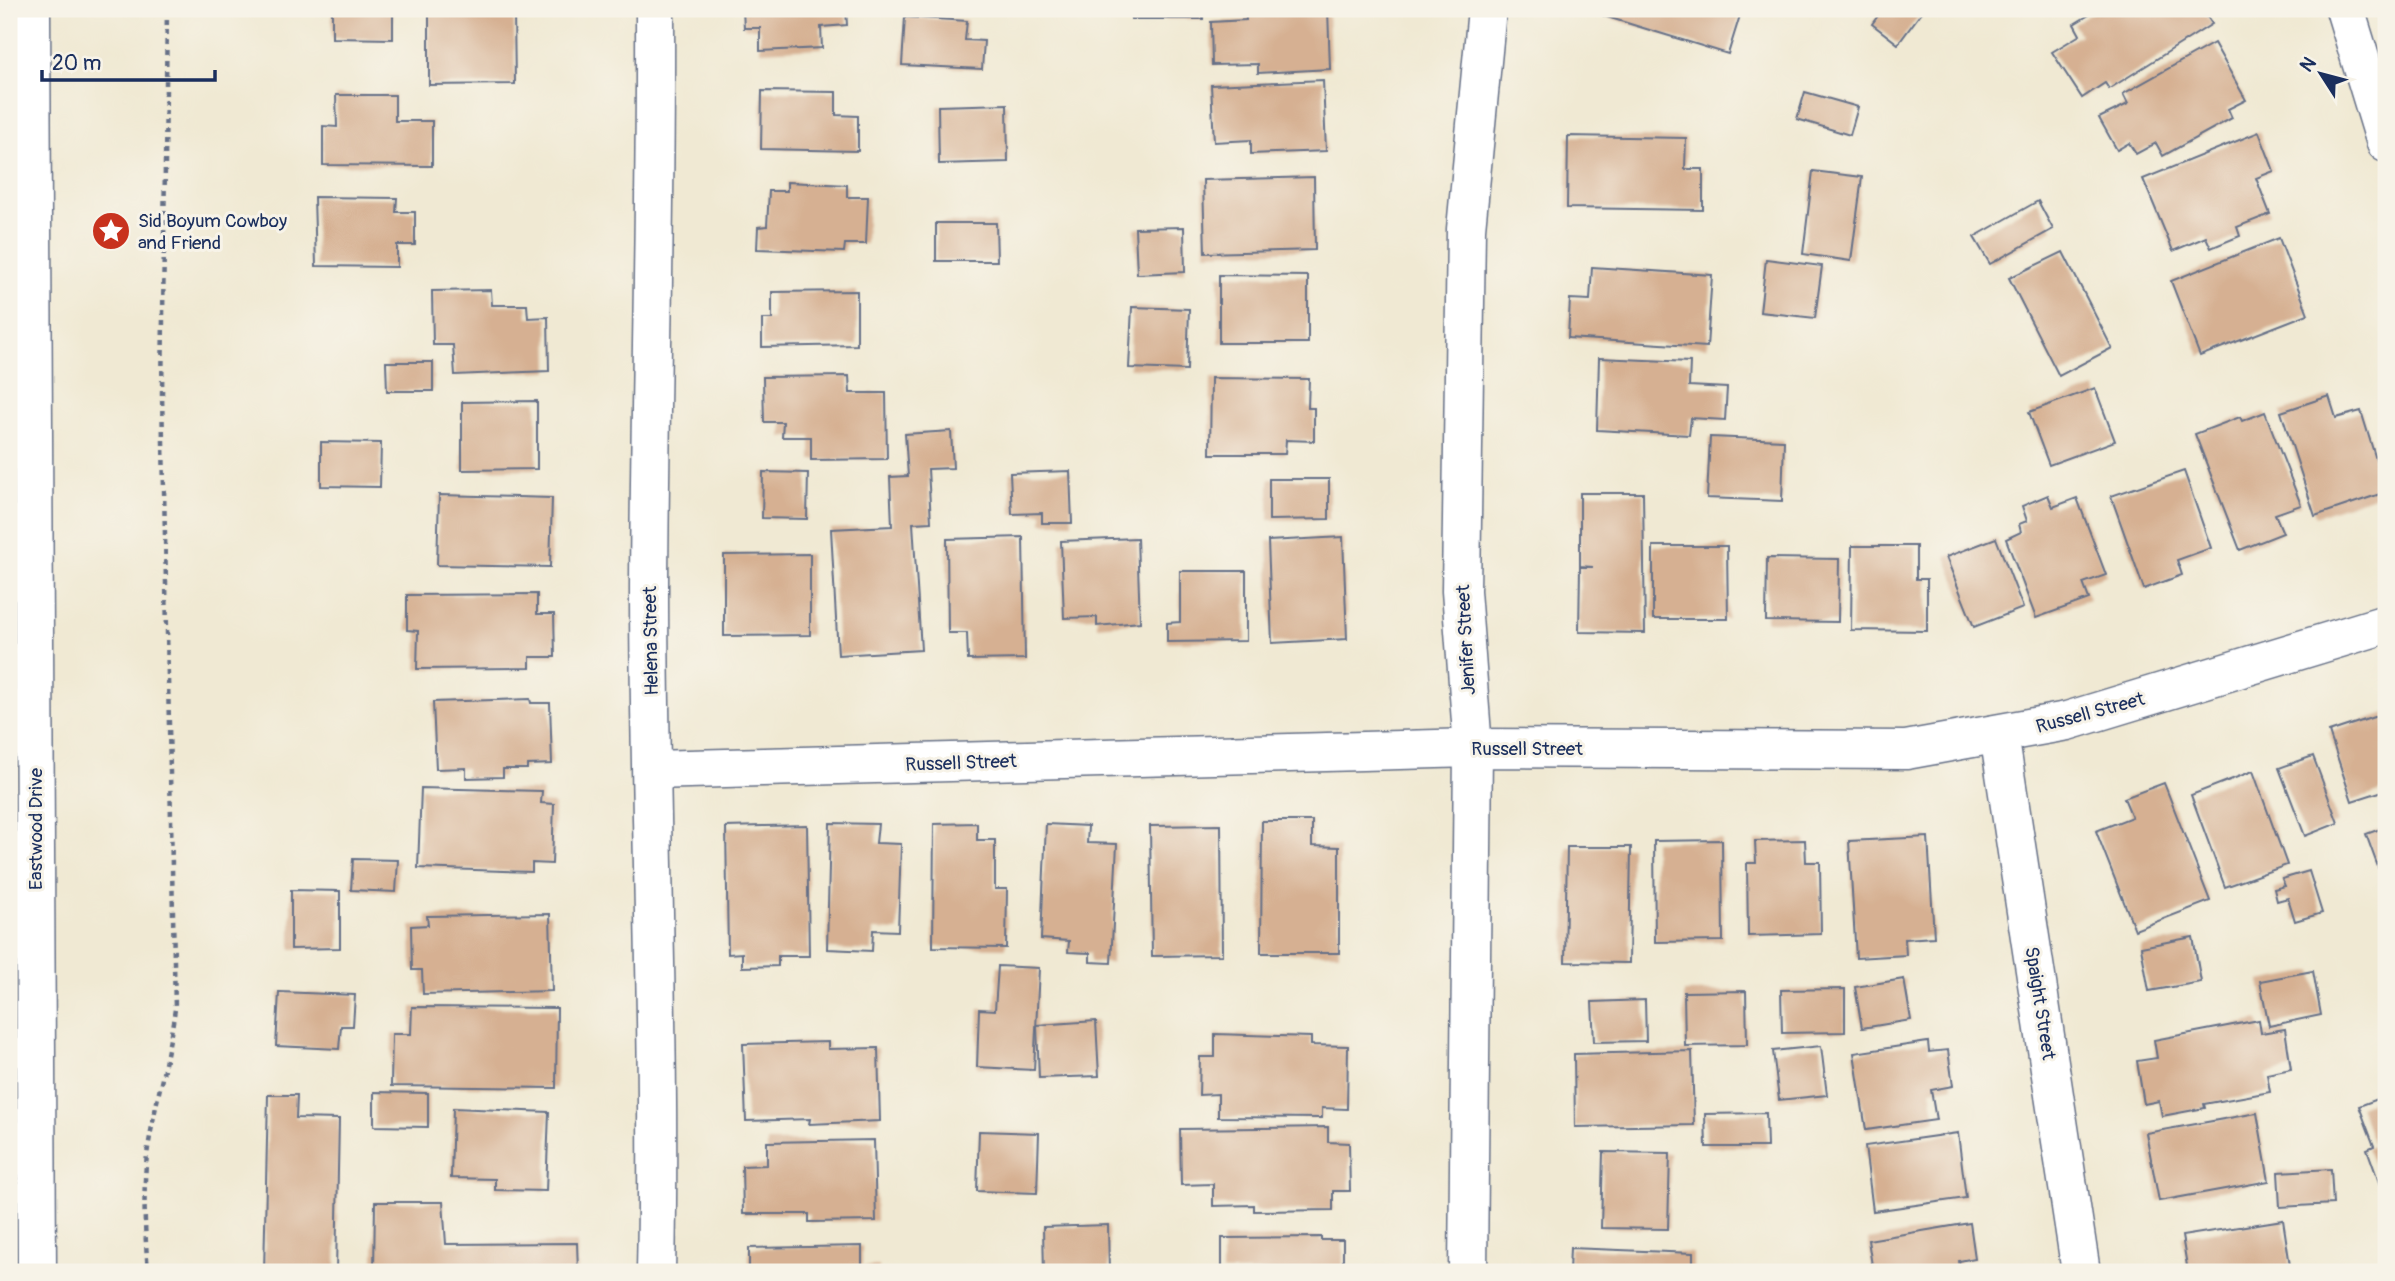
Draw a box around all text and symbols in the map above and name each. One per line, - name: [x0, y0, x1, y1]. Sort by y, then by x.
- scale bar: [42, 38, 215, 82]
- north arrow: [2286, 38, 2356, 108]
- text: 20 m: [52, 50, 101, 77]
- text: N: [2295, 52, 2322, 77]
- place label: Sid Boyum Cowboy and Friend: [138, 209, 287, 255]
- place icon: Sid Boyum Cowboy and Friend: [90, 210, 132, 252]
- street label: Jenifer Street: [1451, 584, 1481, 696]
- street label: Helena Street: [638, 586, 664, 696]
- street label: Russell Street: [2033, 687, 2148, 739]
- street label: Russell Street: [1471, 737, 1583, 761]
- street label: Russell Street: [905, 749, 1018, 777]
- street label: Eastwood Drive: [24, 767, 48, 890]
- street label: Spaight Street: [2019, 945, 2061, 1062]

